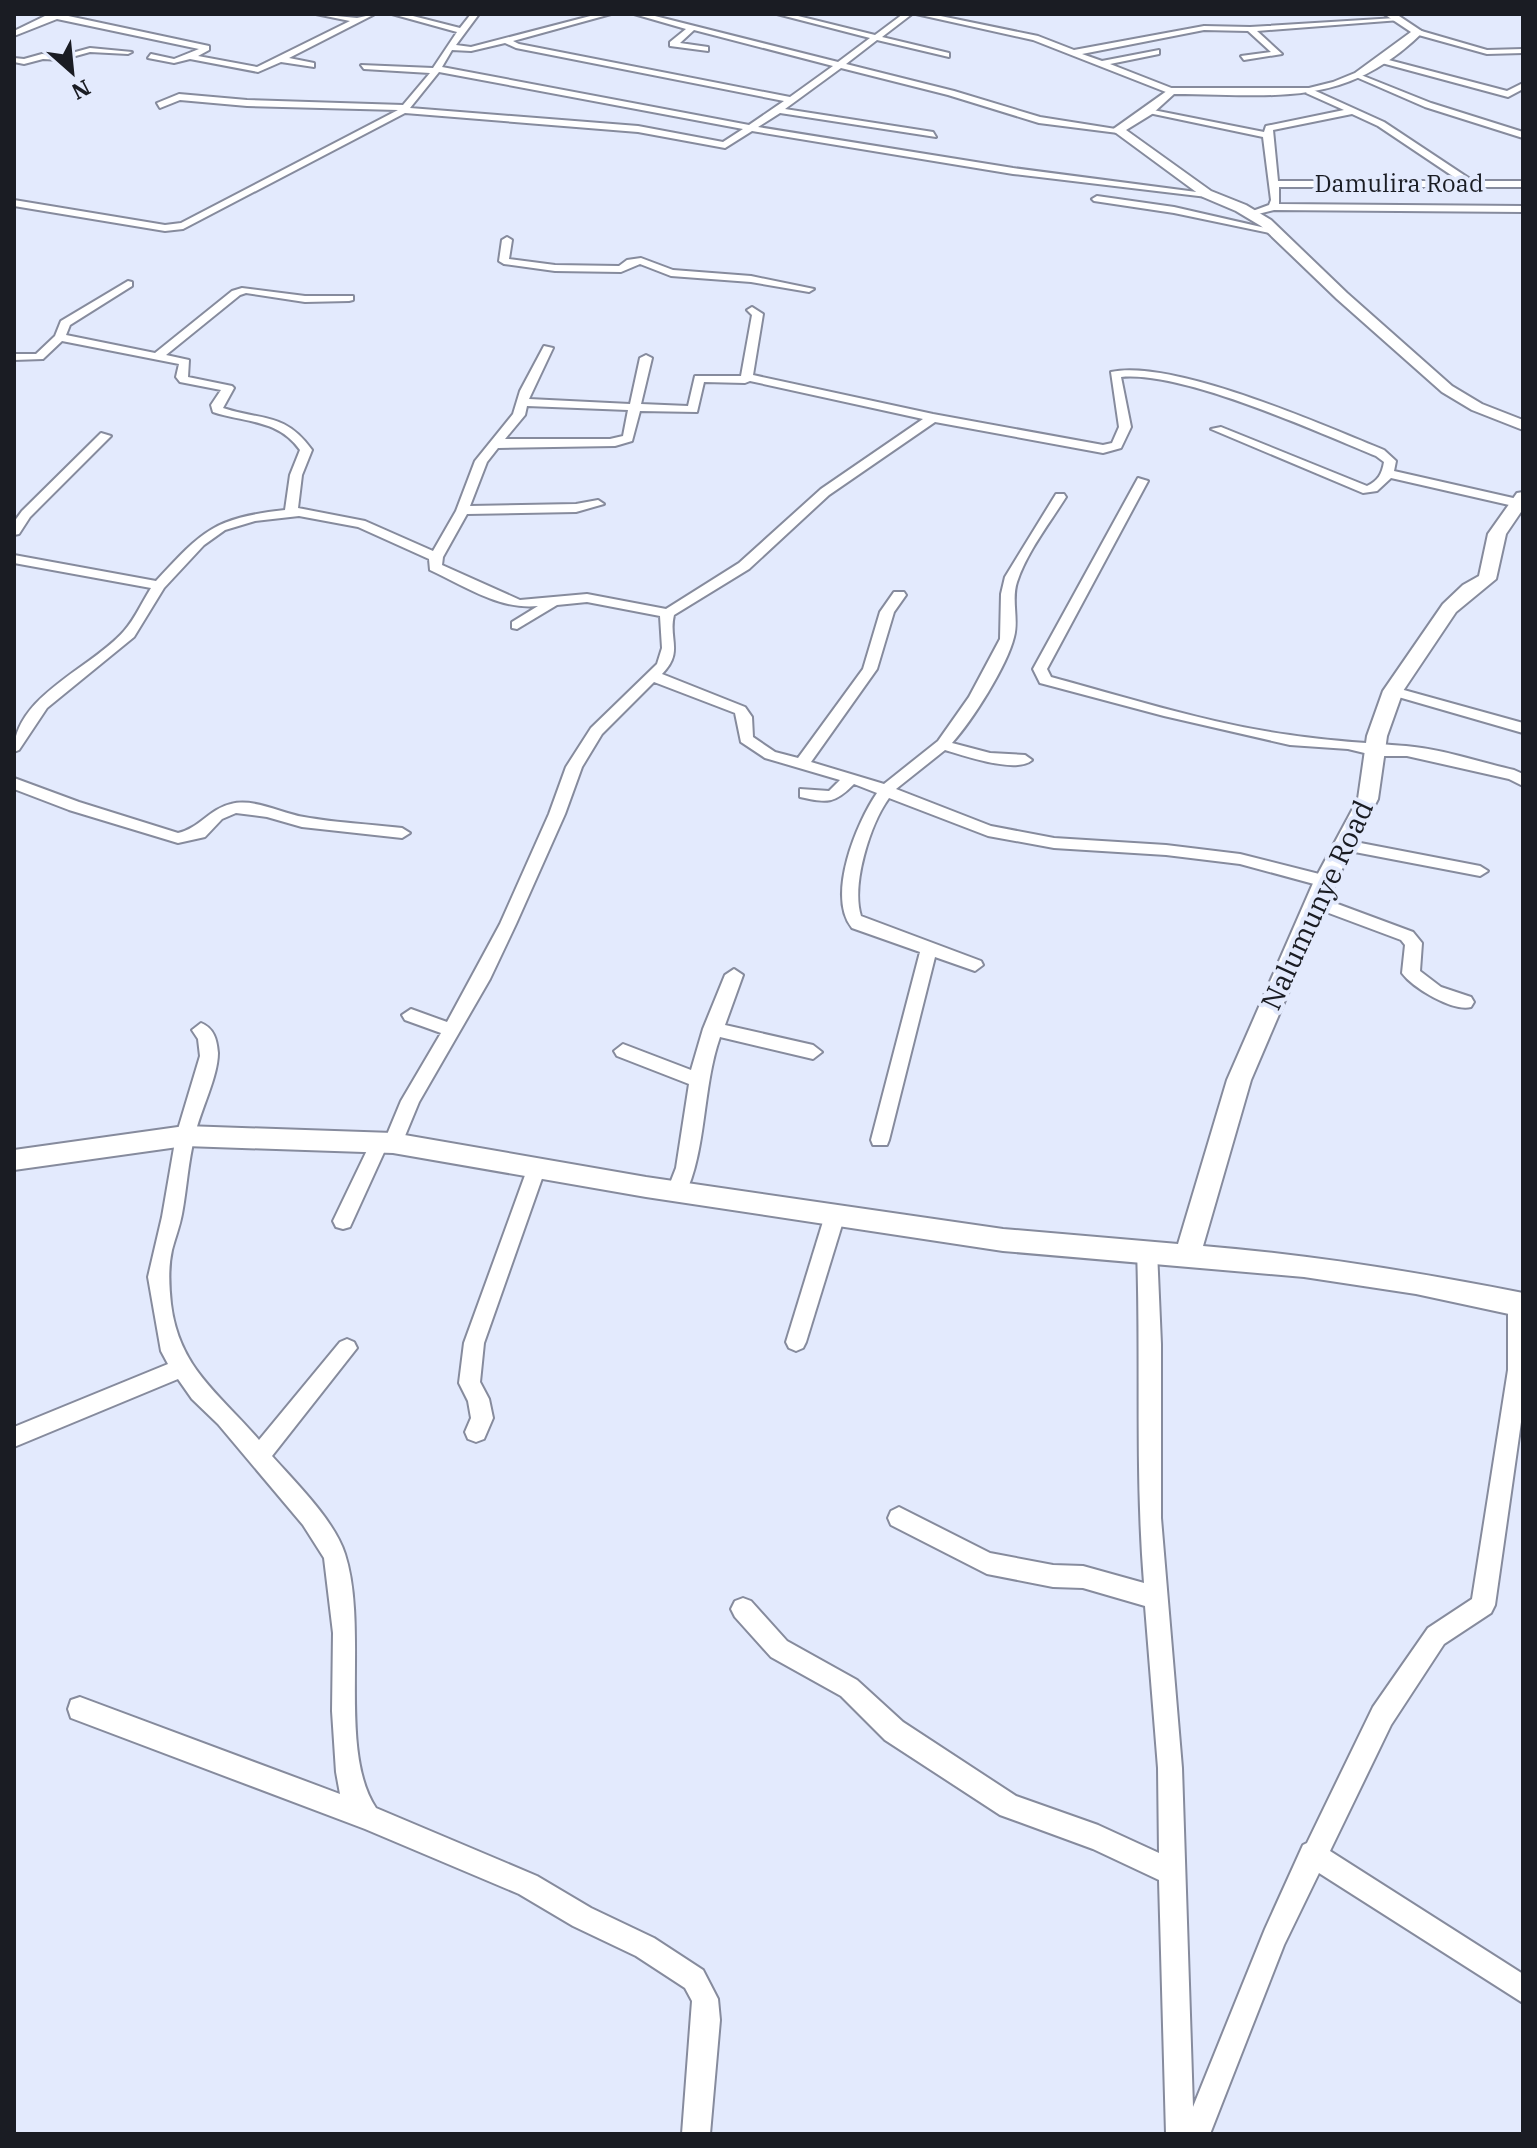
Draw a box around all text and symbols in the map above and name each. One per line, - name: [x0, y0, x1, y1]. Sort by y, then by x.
- north arrow: [32, 32, 112, 112]
- text: N: [67, 73, 96, 107]
- street label: Damulira Road: [1314, 167, 1484, 199]
- street label: Nalumunye Road: [1252, 794, 1381, 1016]

